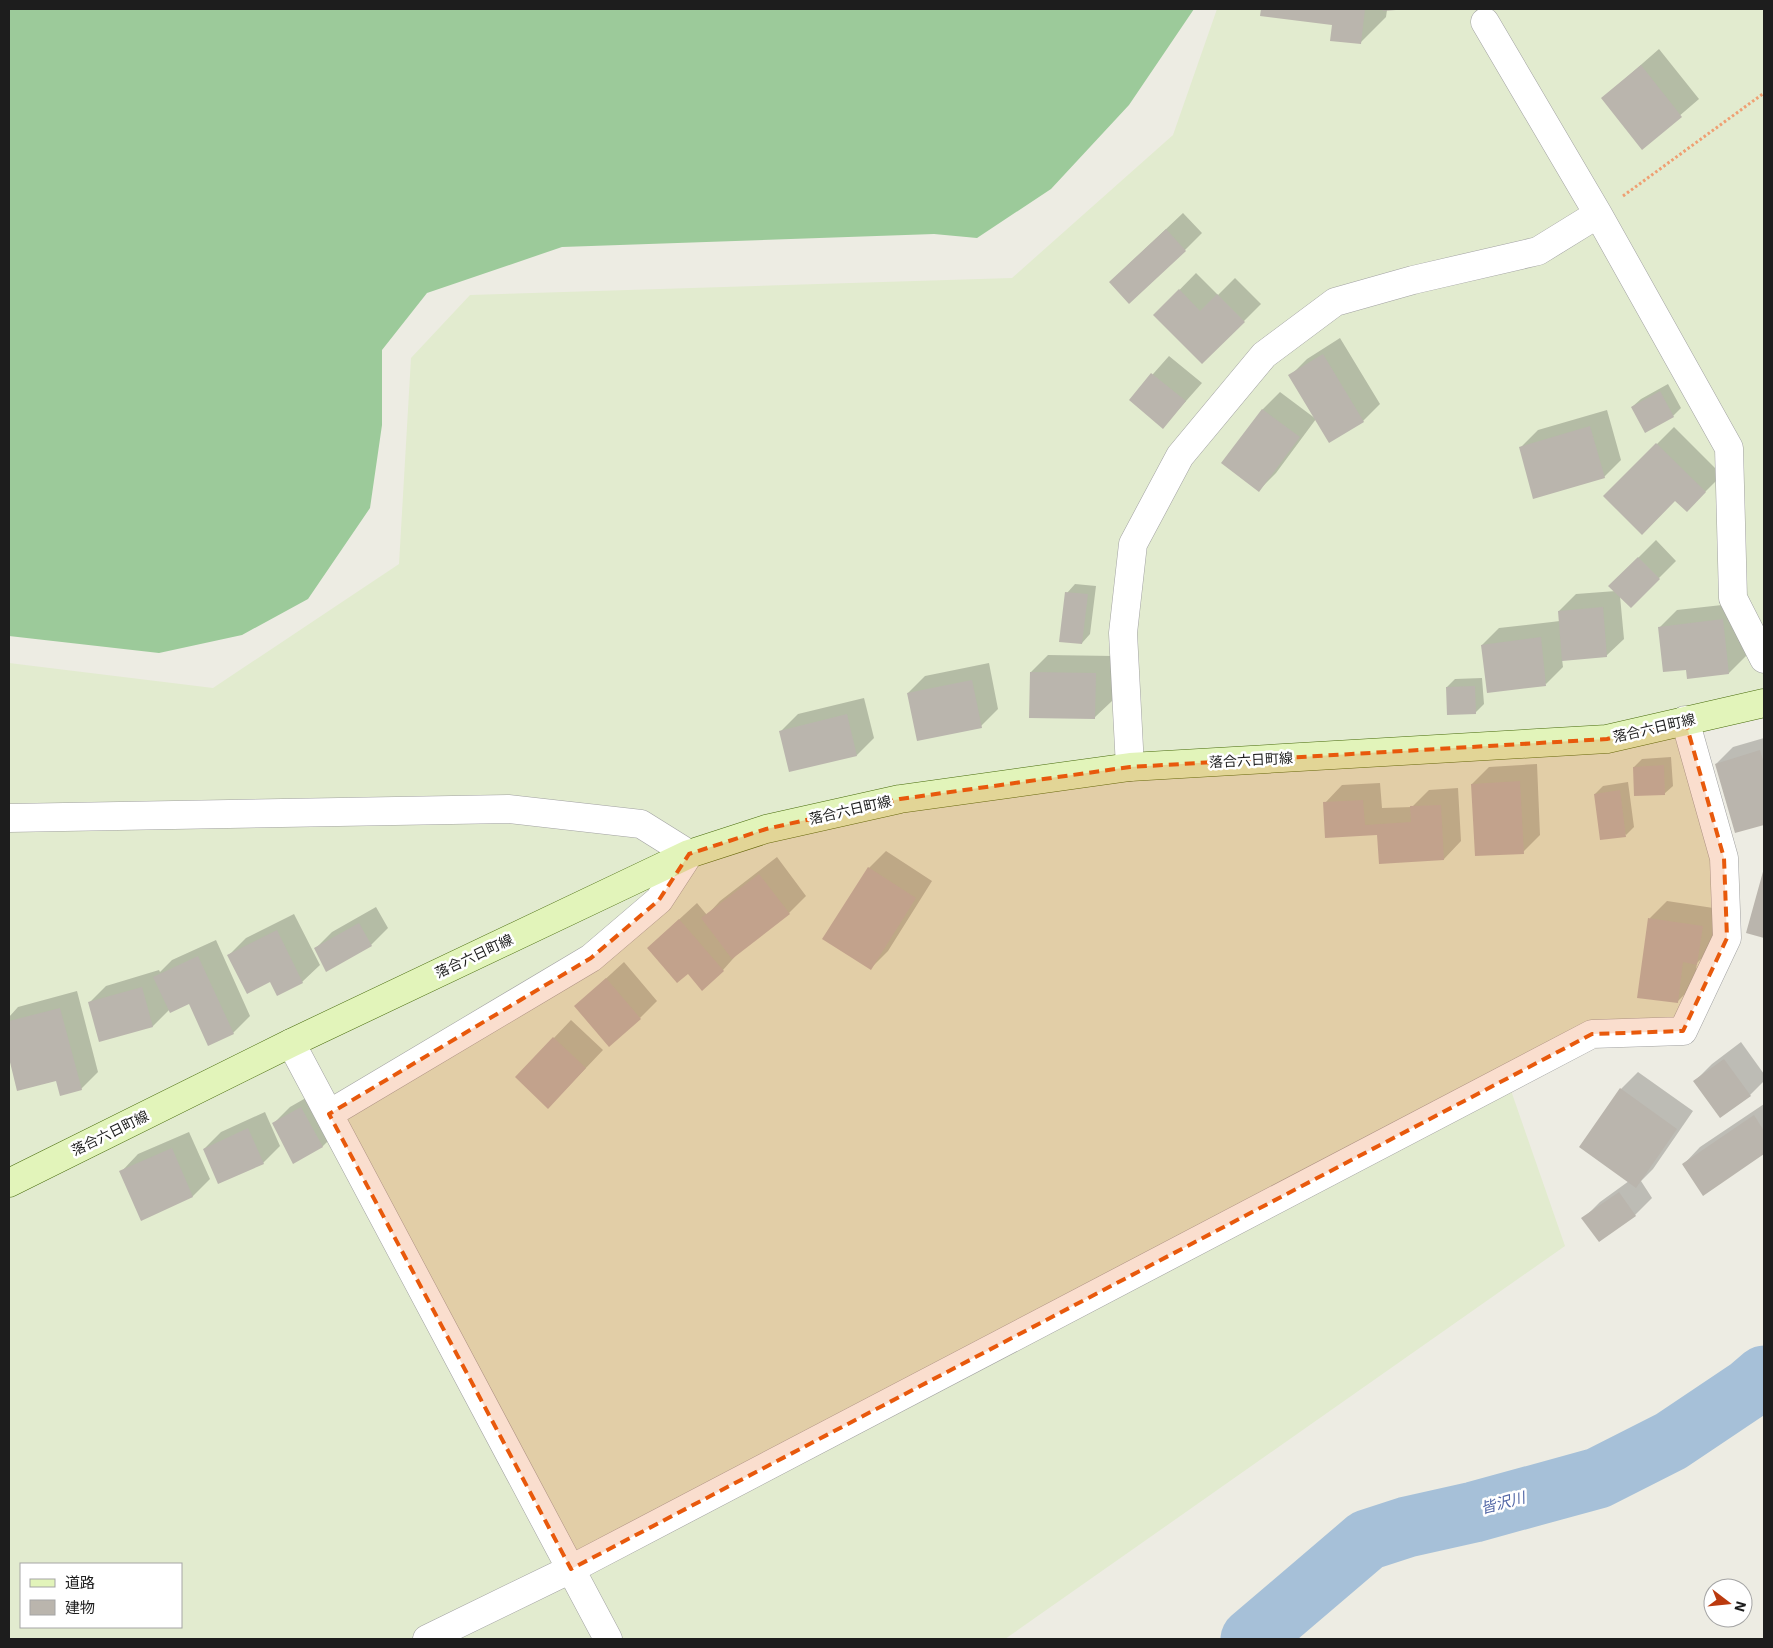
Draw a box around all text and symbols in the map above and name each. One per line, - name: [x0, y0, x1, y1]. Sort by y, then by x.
- street label: 落合六日町線: [1611, 710, 1697, 746]
- street label: 落合六日町線: [1209, 749, 1293, 771]
- street label: 落合六日町線: [807, 792, 893, 828]
- street label: 落合六日町線: [432, 930, 516, 982]
- street label: 落合六日町線: [68, 1106, 152, 1160]
- water label: 皆沢川: [1479, 1487, 1529, 1518]
- legend: [20, 1563, 182, 1628]
- text: 道路: [65, 1573, 95, 1592]
- north arrow: [1703, 1578, 1753, 1628]
- text: 建物: [65, 1598, 95, 1617]
- text: N: [1730, 1599, 1751, 1614]

